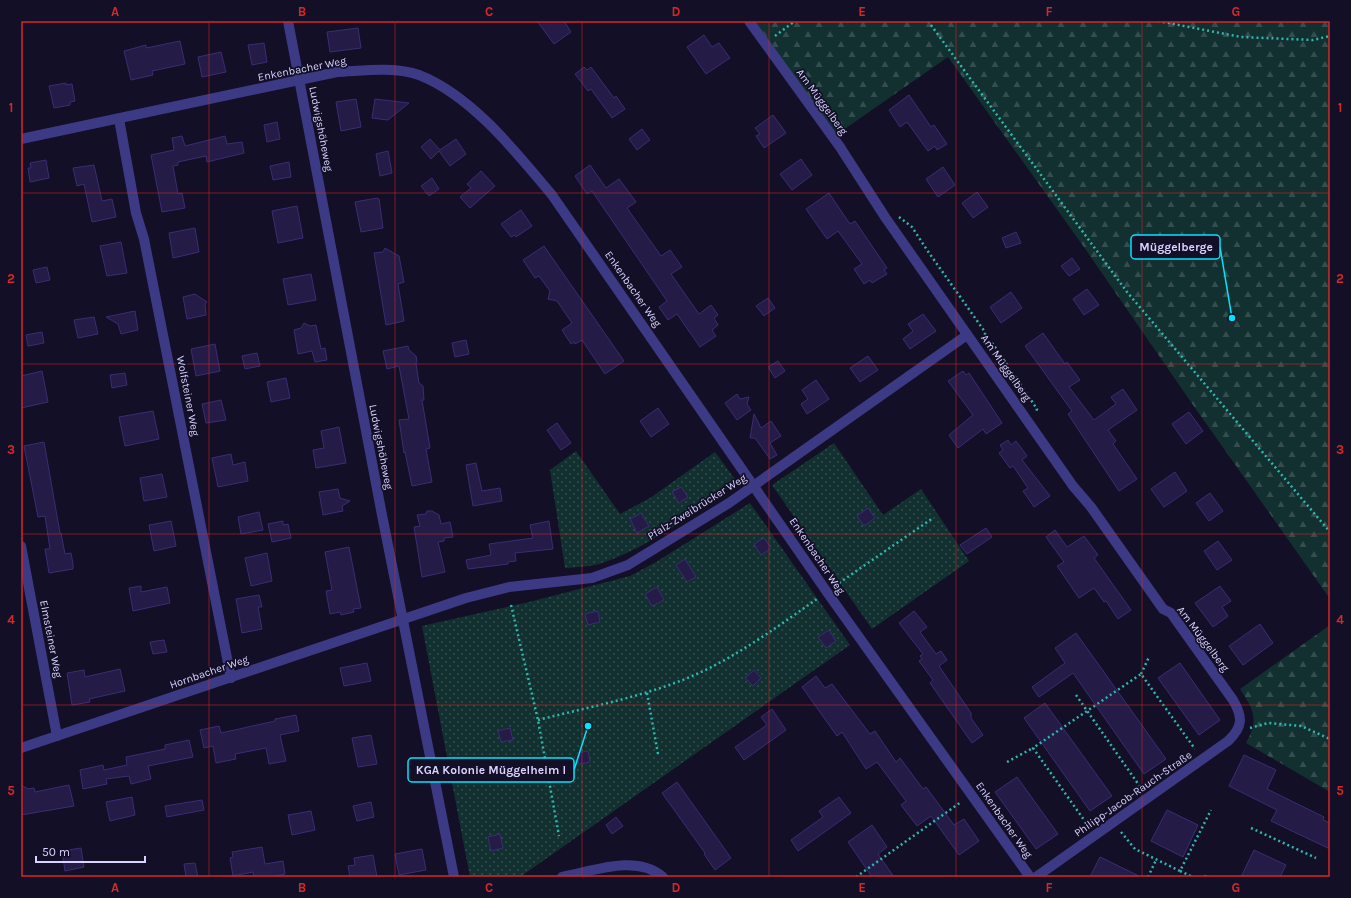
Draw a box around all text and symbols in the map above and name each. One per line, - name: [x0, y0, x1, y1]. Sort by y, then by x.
- text: A: [111, 4, 119, 19]
- text: B: [298, 4, 306, 19]
- text: C: [485, 4, 493, 19]
- text: D: [672, 4, 681, 19]
- text: E: [858, 4, 866, 19]
- text: F: [1045, 4, 1053, 19]
- text: G: [1232, 4, 1240, 19]
- street label: Enkenbacher Weg: [257, 54, 348, 84]
- street label: Am Müggelberg: [794, 66, 851, 138]
- street label: Ludwigshöheweg: [306, 85, 336, 173]
- text: 1: [9, 100, 13, 115]
- text: 1: [1338, 100, 1342, 115]
- callout: Müggelberge: [1131, 235, 1220, 259]
- text: Müggelberge: [1139, 240, 1213, 254]
- street label: Enkenbacher Weg: [602, 248, 665, 330]
- text: 2: [7, 271, 15, 286]
- text: 2: [1336, 271, 1344, 286]
- street label: Am Müggelberg: [978, 332, 1034, 405]
- street label: Wolfsteiner Weg: [174, 355, 202, 438]
- street label: Ludwigshöheweg: [366, 403, 396, 491]
- text: 3: [7, 442, 15, 457]
- text: 3: [1336, 442, 1344, 457]
- street label: Pfalz-Zweibrücker Weg: [645, 471, 749, 543]
- street label: Enkenbacher Weg: [787, 515, 848, 597]
- street label: Elmsteiner Weg: [37, 599, 65, 680]
- street label: Am Müggelberg: [1174, 604, 1232, 675]
- text: 4: [7, 612, 15, 627]
- text: 4: [1336, 612, 1344, 627]
- street label: Hornbacher Weg: [168, 652, 251, 692]
- street label: Philipp-Jacob-Rauch-Straße: [1072, 748, 1195, 840]
- callout: KGA Kolonie Müggelheim I: [408, 758, 574, 782]
- text: KGA Kolonie Müggelheim I: [416, 763, 566, 777]
- street label: Enkenbacher Weg: [973, 779, 1036, 861]
- text: 5: [7, 783, 15, 798]
- text: 5: [1336, 783, 1344, 798]
- scale bar: [36, 838, 145, 864]
- text: 50 m: [42, 845, 70, 859]
- text: A: [111, 880, 119, 895]
- text: B: [298, 880, 306, 895]
- text: C: [485, 880, 493, 895]
- text: D: [672, 880, 681, 895]
- text: E: [858, 880, 866, 895]
- text: F: [1045, 880, 1053, 895]
- text: G: [1232, 880, 1240, 895]

